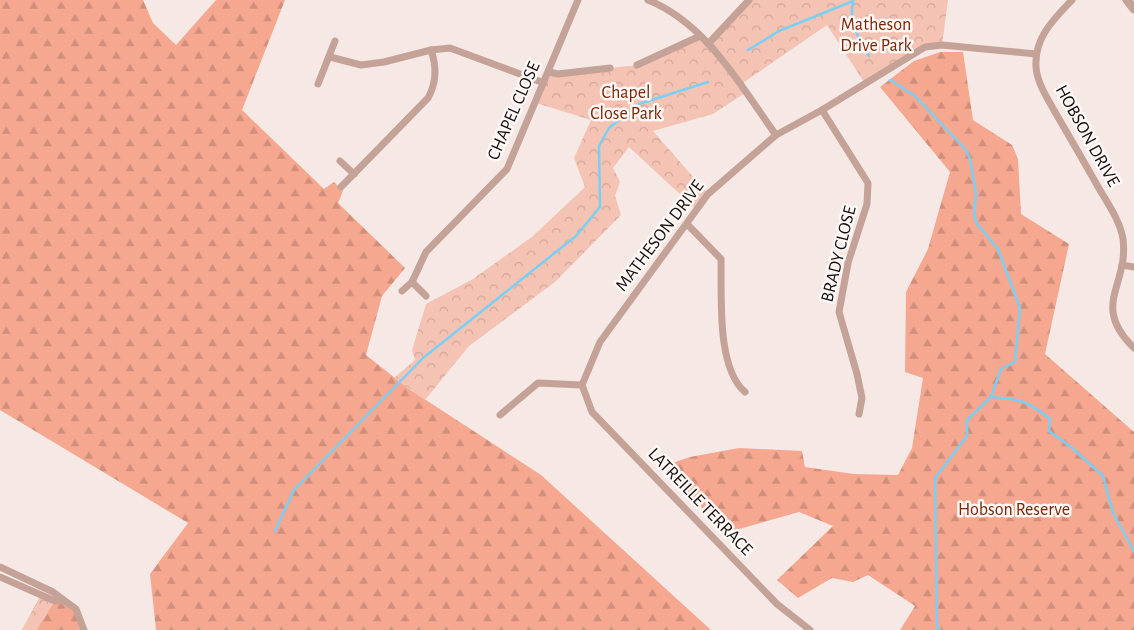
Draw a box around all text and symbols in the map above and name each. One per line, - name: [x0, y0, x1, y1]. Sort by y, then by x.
- park label: Matheson Drive Park: [840, 16, 913, 55]
- street label: CHAPEL CLOSE: [484, 59, 544, 163]
- street label: HOBSON DRIVE: [1052, 82, 1122, 190]
- park label: Chapel Close Park: [590, 84, 663, 123]
- street label: MATHESON DRIVE: [613, 177, 708, 295]
- street label: BRADY CLOSE: [818, 204, 860, 304]
- street label: LATREILLE TERRACE: [644, 445, 756, 559]
- park label: Hobson Reserve: [958, 501, 1070, 519]

